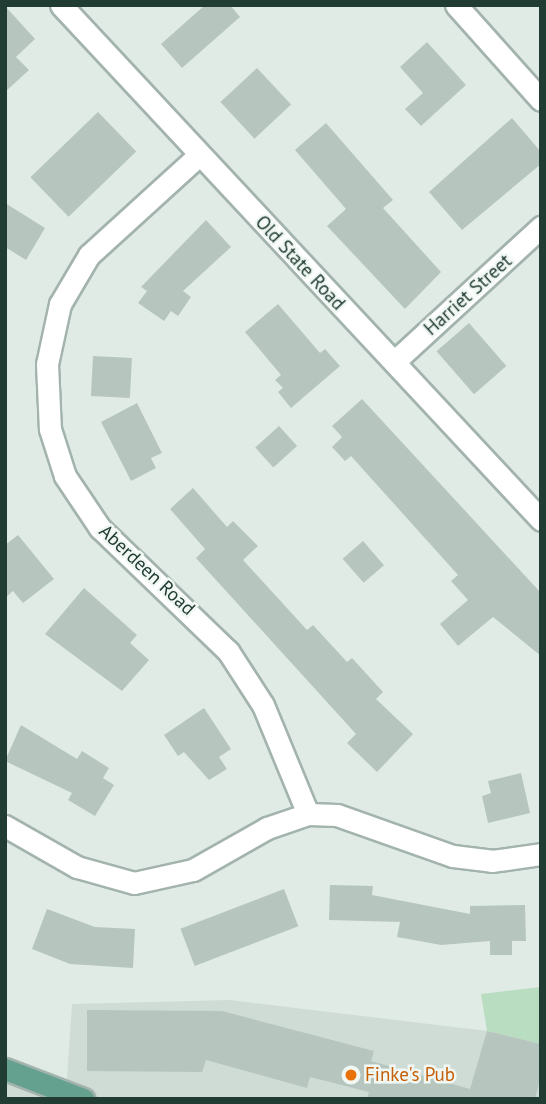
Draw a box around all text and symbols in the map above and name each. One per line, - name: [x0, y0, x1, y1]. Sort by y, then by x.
- street label: Old State Road: [250, 211, 350, 315]
- street label: Harriet Street: [420, 250, 516, 340]
- street label: Aberdeen Road: [94, 520, 200, 620]
- place label: Finke's Pub: [365, 1064, 455, 1086]
- marker: Finke's Pub: [343, 1067, 359, 1083]

